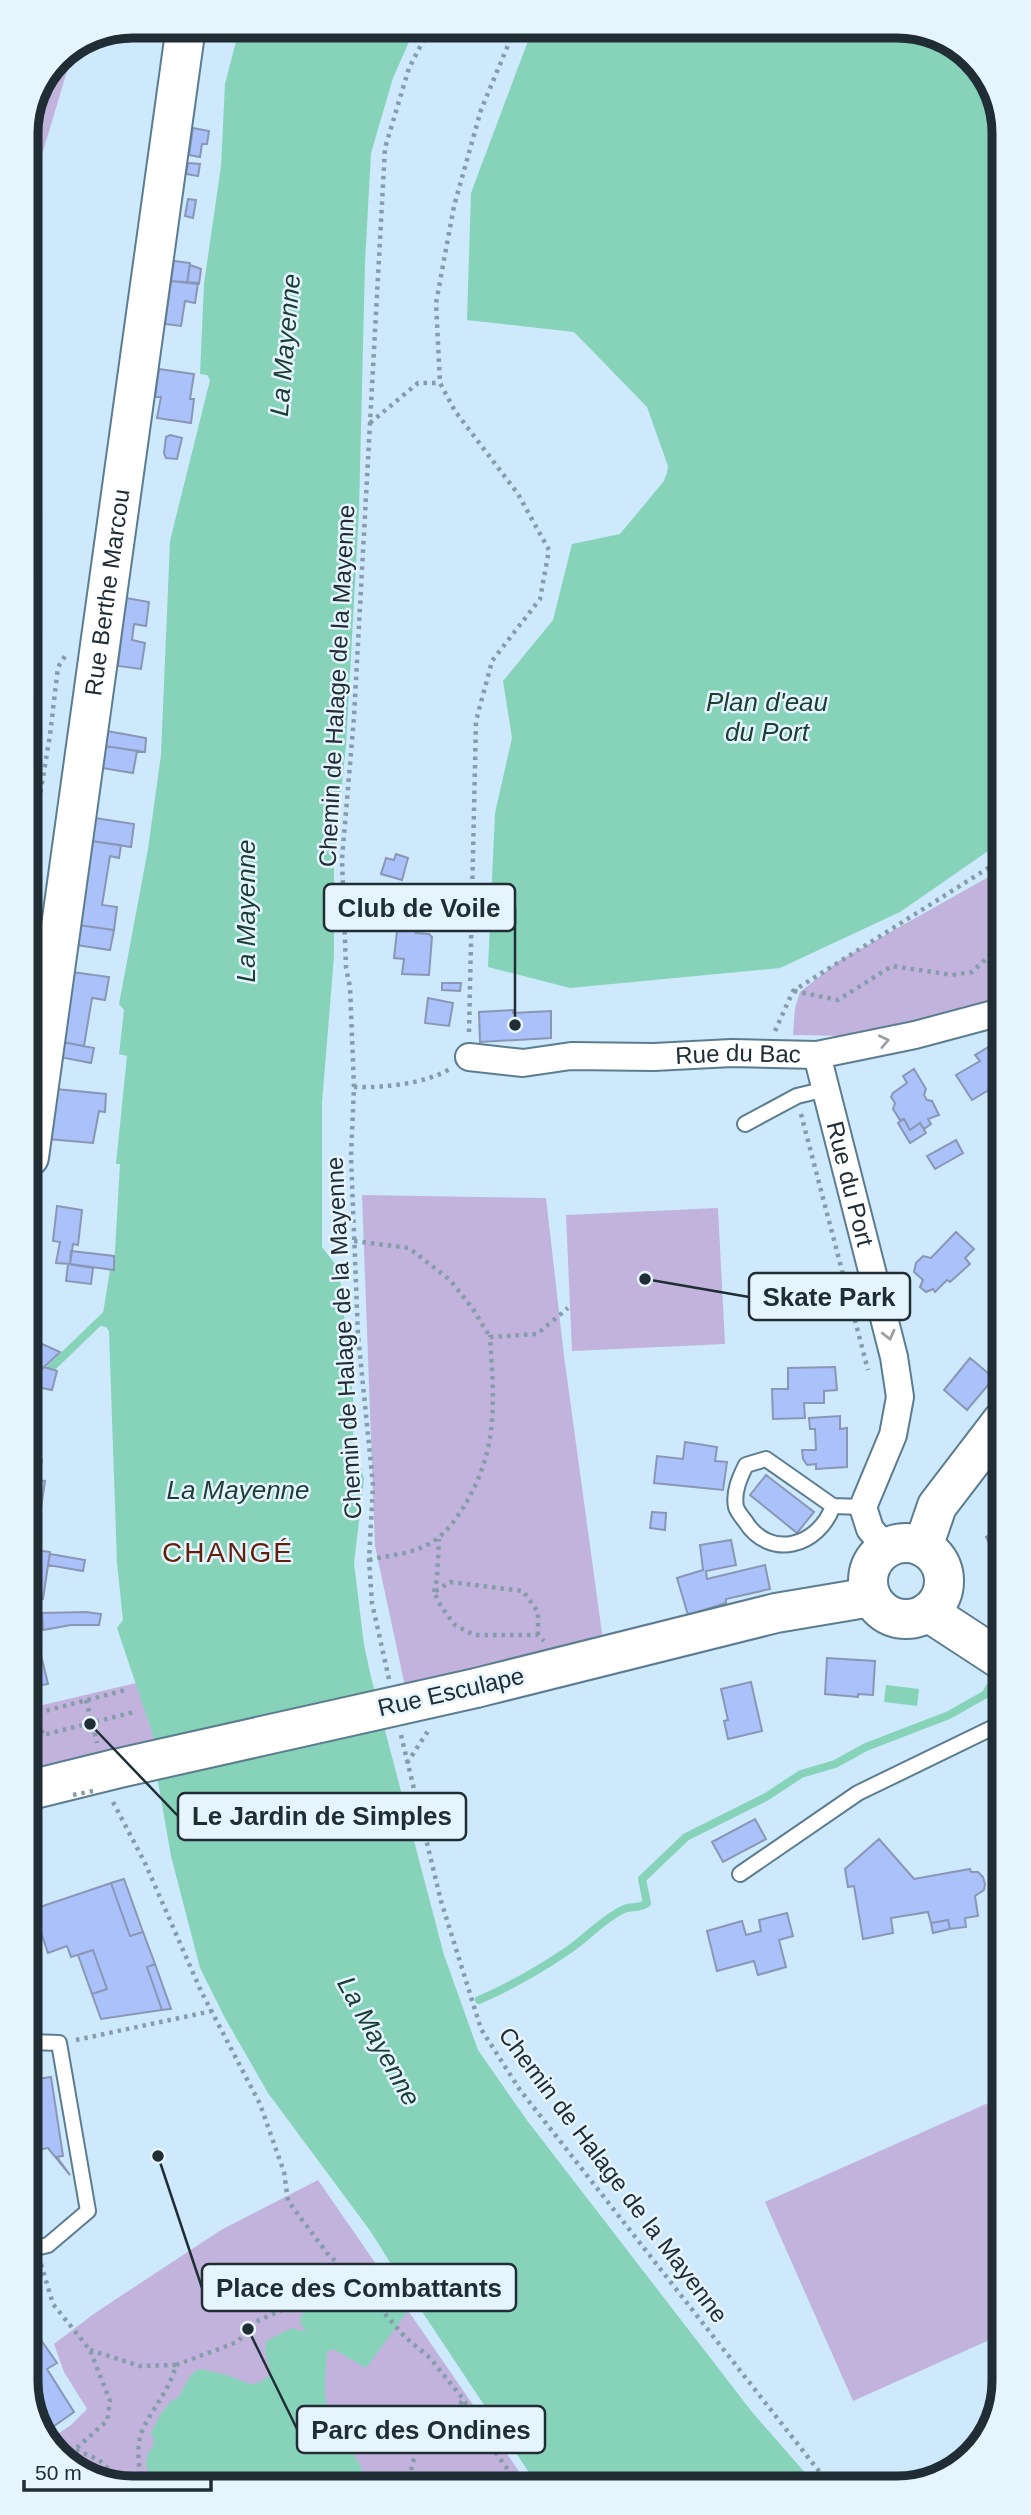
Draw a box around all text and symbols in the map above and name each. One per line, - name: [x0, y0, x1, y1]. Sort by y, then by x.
- water label: La Mayenne: [264, 272, 306, 418]
- street label: Rue Berthe Marcou: [79, 487, 135, 697]
- street label: Chemin de Halage de la Mayenne: [314, 504, 359, 868]
- water label: Plan d'eau du Port: [706, 687, 828, 747]
- water label: La Mayenne: [231, 839, 261, 983]
- callout: Club de Voile: [324, 884, 515, 931]
- text: Club de Voile: [338, 893, 500, 923]
- one-way arrow: [878, 1035, 890, 1050]
- street label: Rue du Bac: [675, 1039, 801, 1069]
- street label: Rue du Port: [821, 1118, 879, 1250]
- street label: Chemin de Halage de la Mayenne: [321, 1156, 366, 1520]
- callout: Skate Park: [749, 1273, 910, 1320]
- text: Skate Park: [763, 1282, 896, 1312]
- one-way arrow: [880, 1329, 895, 1341]
- water label: La Mayenne: [166, 1475, 310, 1505]
- district label: CHANGÉ: [162, 1537, 294, 1568]
- street label: Rue Esculape: [375, 1662, 527, 1721]
- callout: Le Jardin de Simples: [178, 1793, 466, 1840]
- text: Le Jardin de Simples: [192, 1801, 452, 1831]
- water label: La Mayenne: [331, 1971, 427, 2111]
- street label: Chemin de Halage de la Mayenne: [493, 2022, 733, 2328]
- callout: Place des Combattants: [202, 2264, 516, 2311]
- text: Place des Combattants: [216, 2273, 502, 2303]
- callout: Parc des Ondines: [297, 2406, 545, 2453]
- text: Parc des Ondines: [311, 2415, 531, 2445]
- scale bar: [24, 2448, 212, 2492]
- text: 50 m: [35, 2461, 82, 2484]

